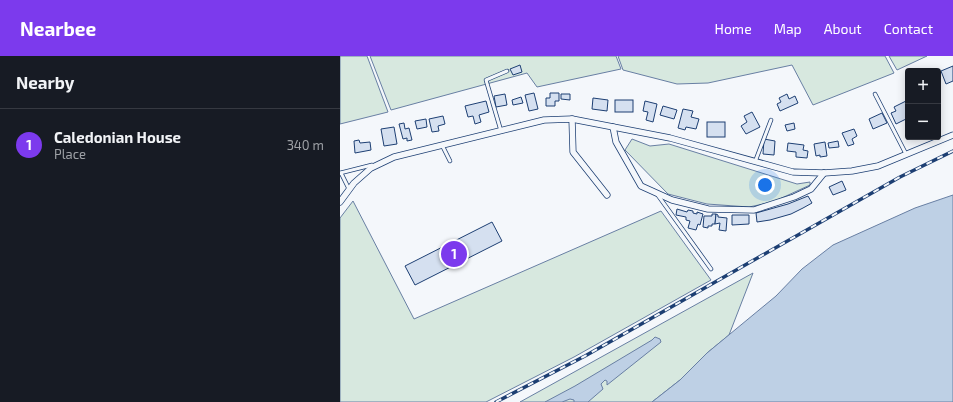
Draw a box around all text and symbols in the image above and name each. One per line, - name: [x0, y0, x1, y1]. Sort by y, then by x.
- text: Nearbee: [20, 17, 96, 40]
- text: Home: [715, 20, 752, 37]
- text: Map: [774, 20, 802, 37]
- text: About: [824, 20, 862, 37]
- text: Contact: [884, 20, 933, 37]
- map controls: [905, 68, 941, 140]
- button: +: [905, 68, 941, 104]
- text: Nearby: [16, 72, 74, 92]
- button: −: [905, 104, 941, 140]
- text: Caledonian House: [54, 128, 181, 146]
- text: 1: [26, 137, 32, 153]
- text: 340 m: [287, 137, 324, 153]
- text: Place: [54, 146, 86, 162]
- your location: [755, 175, 775, 195]
- pin: 1: [441, 239, 467, 269]

